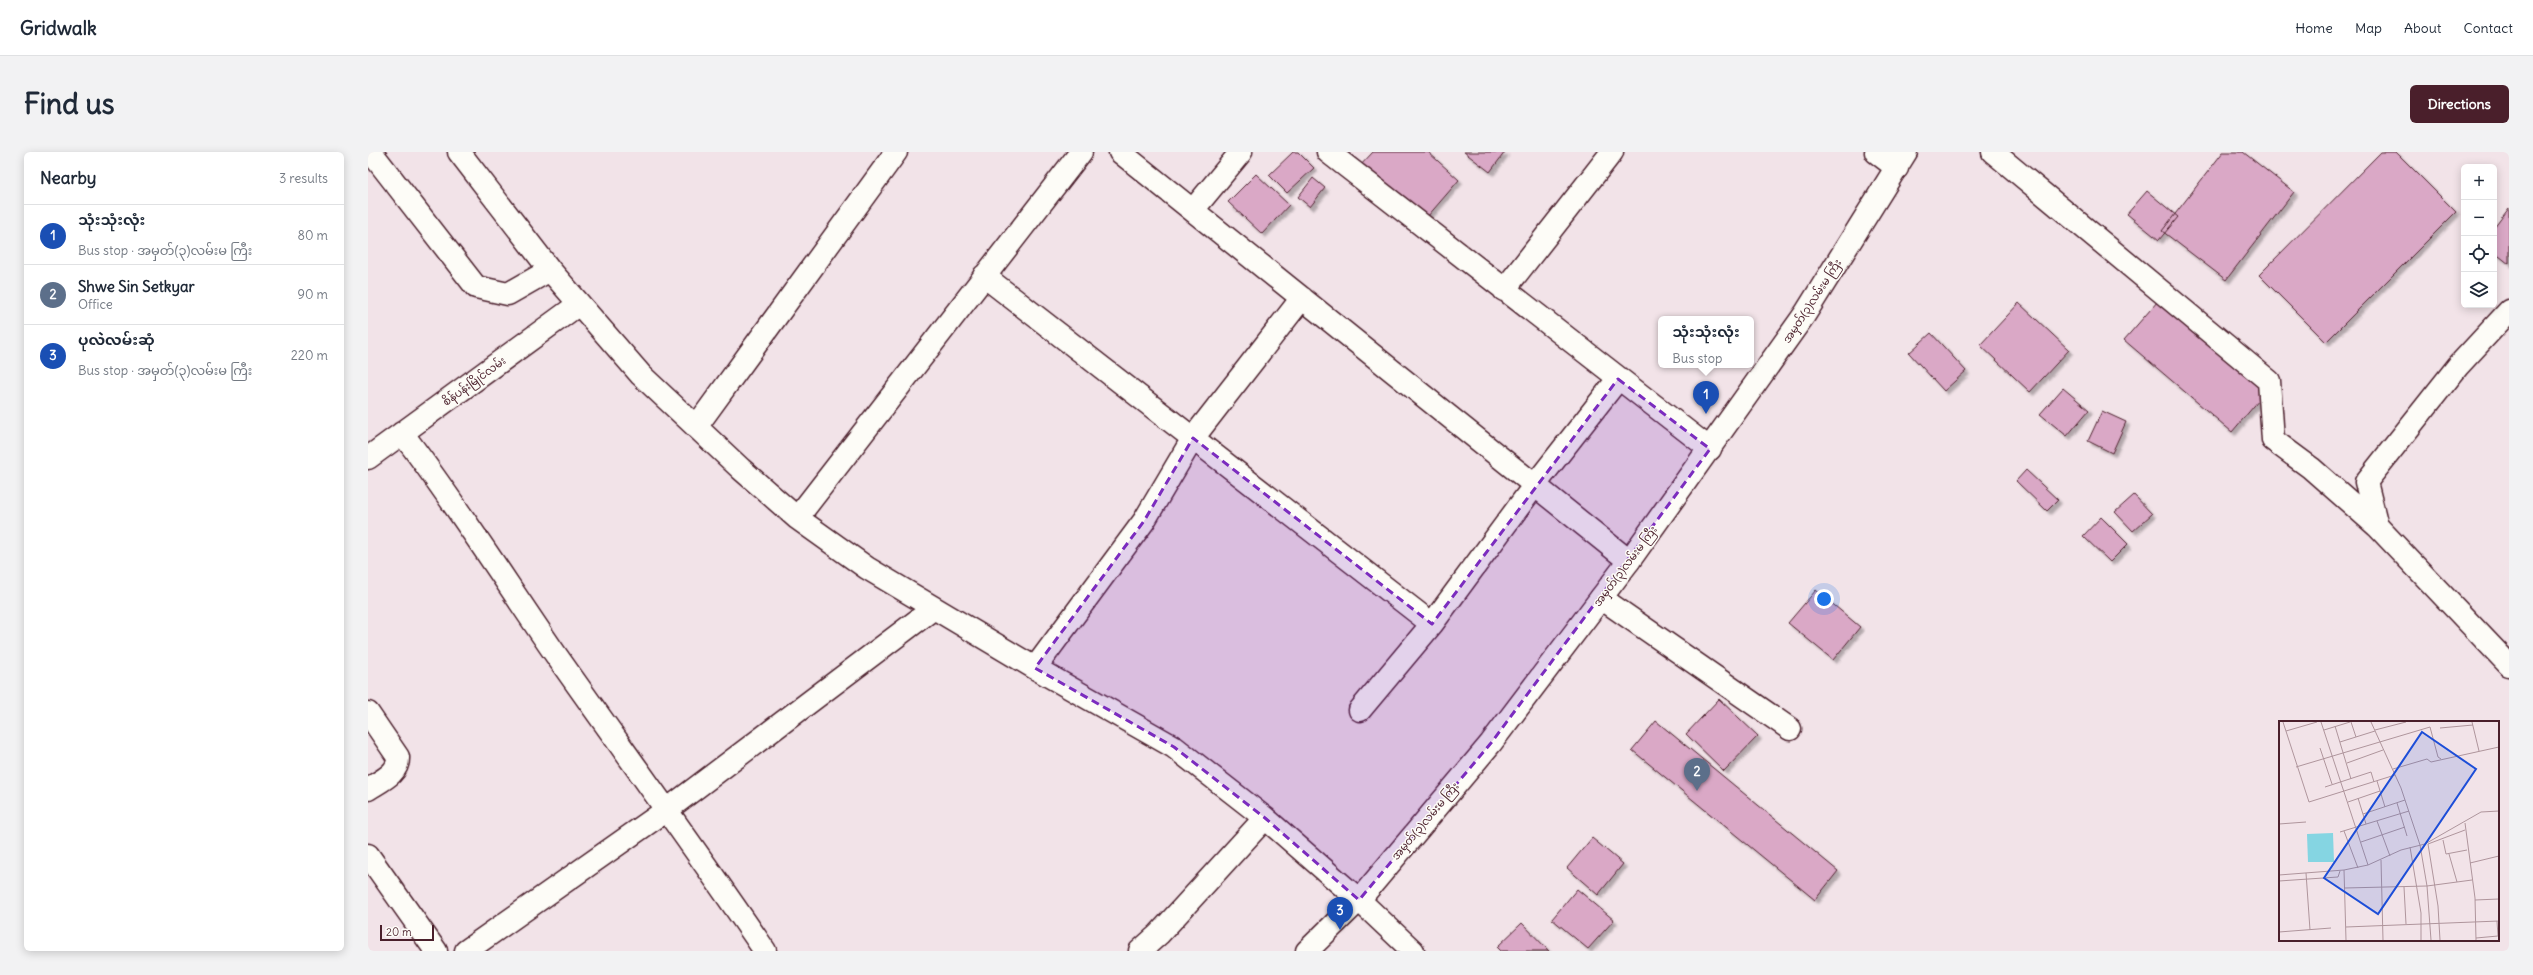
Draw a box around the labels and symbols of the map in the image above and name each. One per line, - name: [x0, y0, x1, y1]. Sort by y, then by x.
- street label: အမှတ်(၃)လမ်းမ ကြီး: [1780, 256, 1846, 347]
- street label: စိန်ပန်းမြိုင်လမ်း: [440, 353, 510, 410]
- pin: 1: [1693, 381, 1719, 414]
- street label: အမှတ်(၃)လမ်းမ ကြီး: [1590, 523, 1662, 610]
- your location: [1814, 589, 1834, 609]
- inset map: [2279, 721, 2499, 941]
- pin: 2: [1684, 758, 1710, 791]
- street label: အမှတ်(၃)လမ်းမ ကြီး: [1388, 779, 1463, 864]
- pin: 3: [1327, 897, 1353, 930]
- scale bar: [380, 923, 434, 942]

